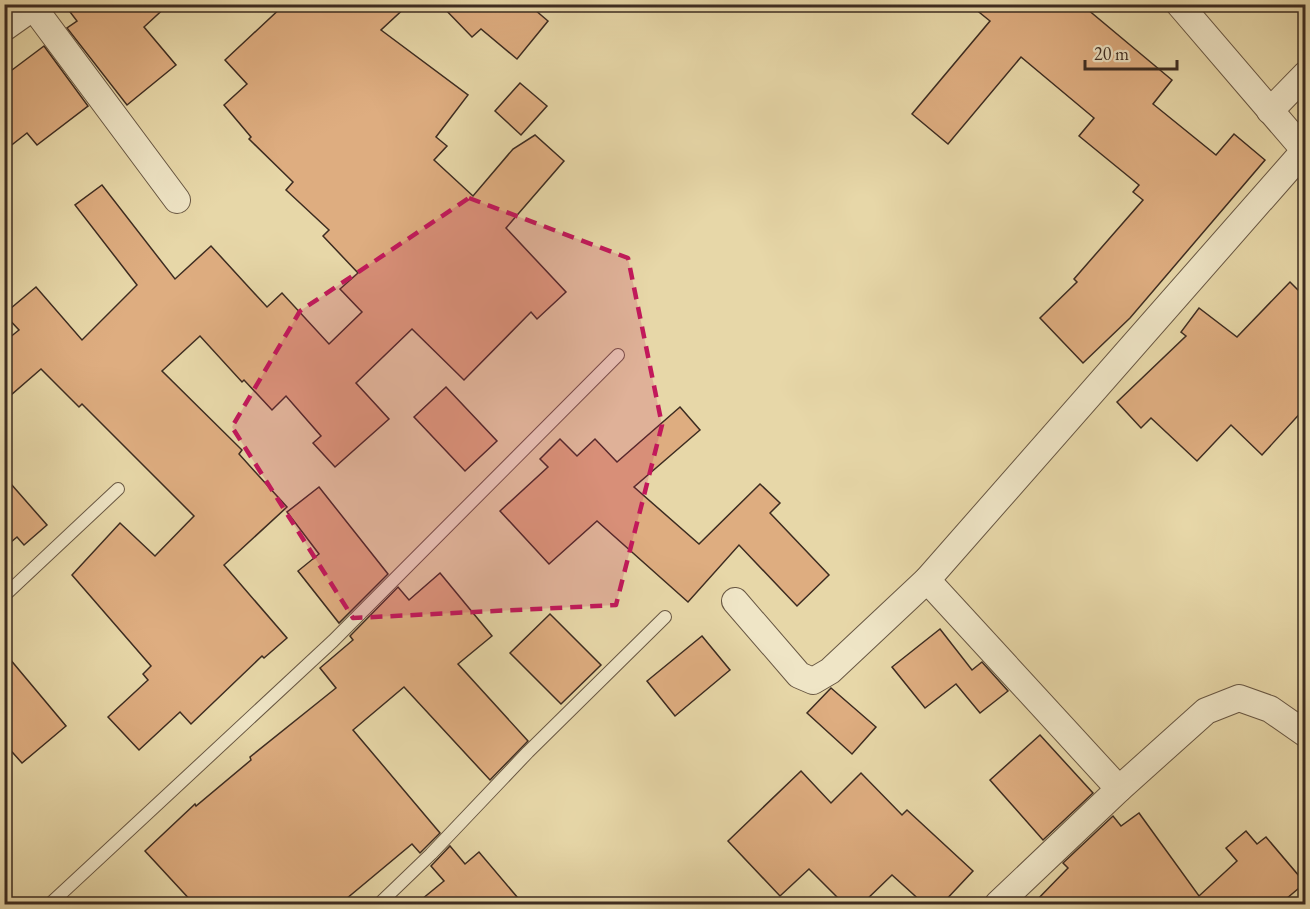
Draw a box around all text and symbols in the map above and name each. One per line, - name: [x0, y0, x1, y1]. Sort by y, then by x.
- scale bar: [1085, 33, 1176, 71]
- text: 20 m: [1094, 42, 1129, 65]

